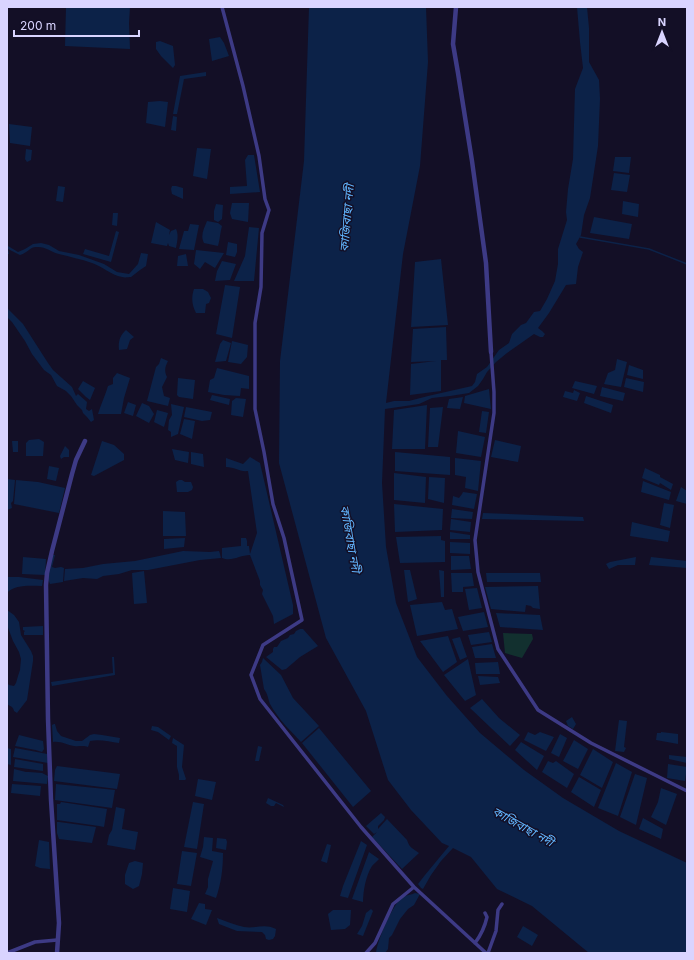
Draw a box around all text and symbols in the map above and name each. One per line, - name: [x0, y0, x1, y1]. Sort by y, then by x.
- scale bar: [14, 12, 139, 38]
- north arrow: [642, 12, 682, 52]
- text: N: [658, 15, 666, 29]
- text: 200 m: [20, 18, 56, 33]
- water label: কাজিবাছা নদী: [336, 181, 357, 252]
- water label: কাজিবাছা নদী: [337, 504, 364, 576]
- water label: কাজিবাছা নদী: [490, 804, 559, 851]

